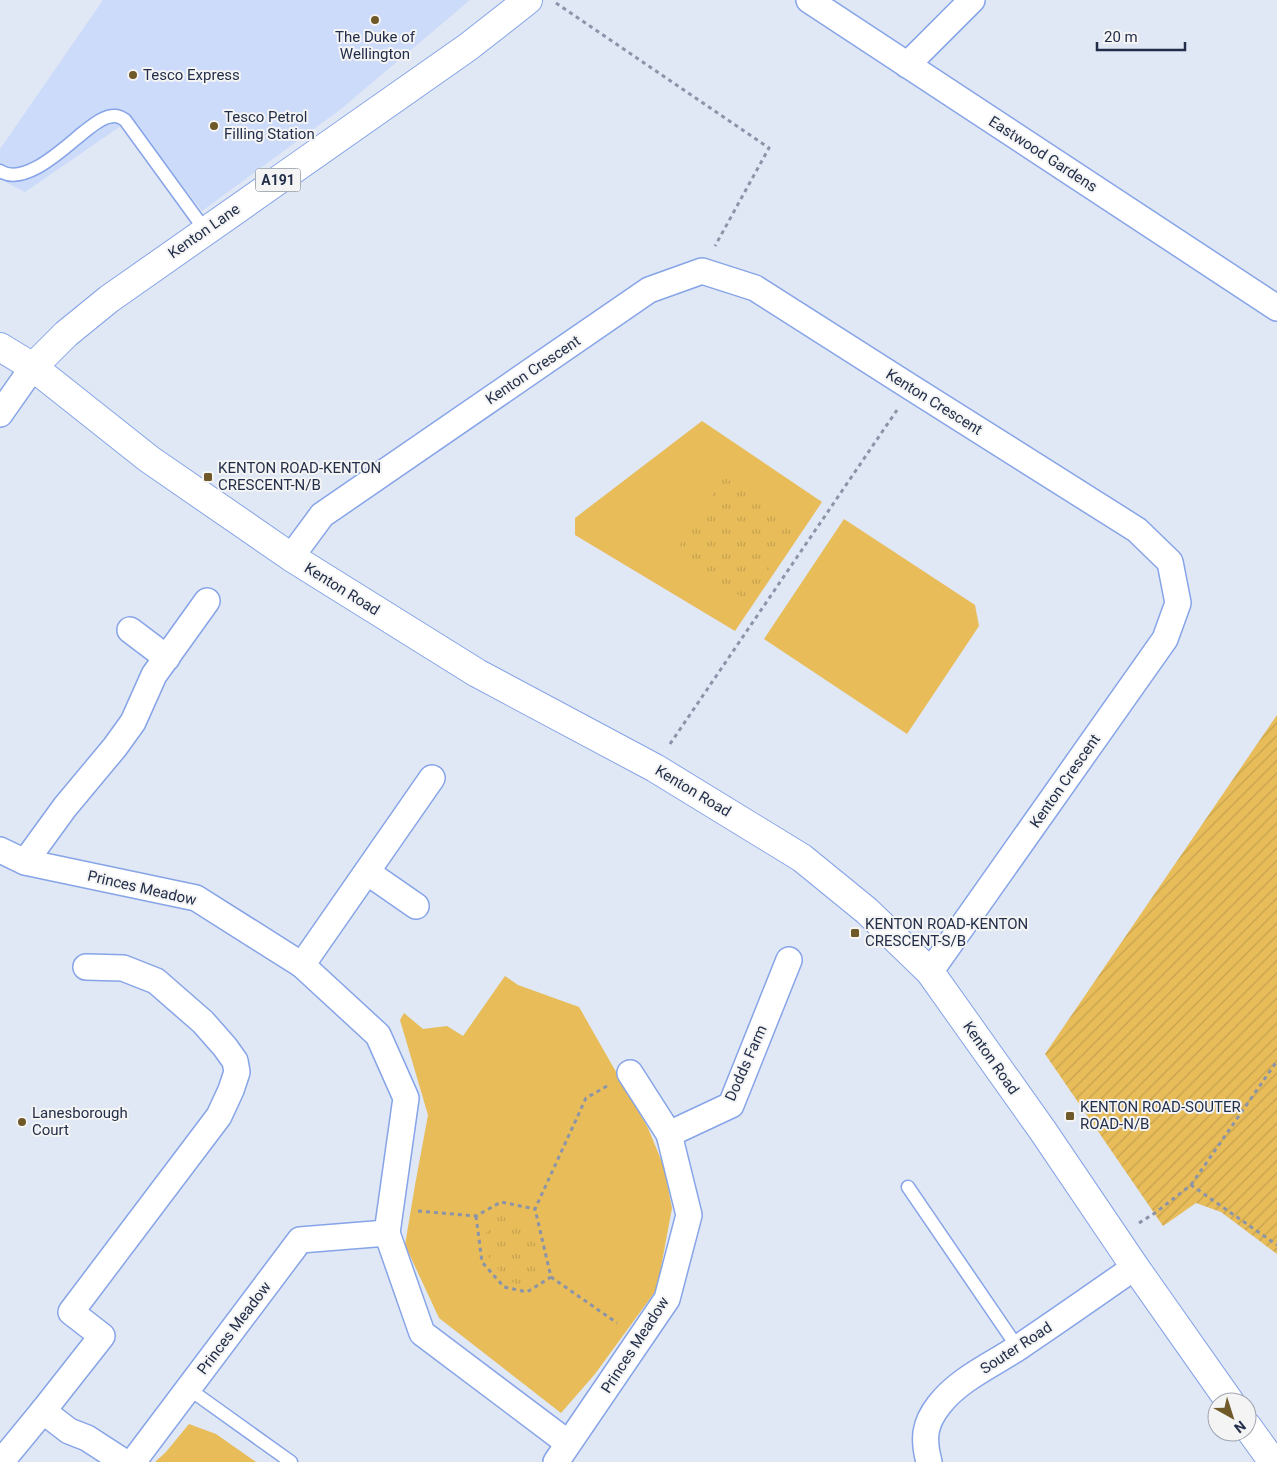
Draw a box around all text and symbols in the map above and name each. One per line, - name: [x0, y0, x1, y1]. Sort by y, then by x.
- marker: The Duke of Wellington: [369, 14, 381, 26]
- scale bar: [1097, 20, 1184, 52]
- place label: The Duke of Wellington: [335, 28, 416, 63]
- text: 20 m: [1104, 28, 1138, 46]
- place label: Tesco Express: [143, 66, 240, 84]
- marker: Tesco Express: [127, 69, 139, 81]
- place label: Tesco Petrol Filling Station: [224, 108, 315, 143]
- street label: Eastwood Gardens: [985, 112, 1101, 196]
- marker: Tesco Petrol Filling Station: [208, 120, 220, 132]
- road number: A191: [256, 168, 300, 192]
- street label: Kenton Lane: [165, 200, 243, 262]
- street label: Kenton Crescent: [482, 332, 584, 408]
- street label: Kenton Crescent: [883, 365, 986, 439]
- place label: KENTON ROAD-KENTON CRESCENT-N/B: [218, 459, 381, 494]
- marker: KENTON ROAD-KENTON CRESCENT-N/B: [202, 471, 214, 483]
- street label: Kenton Road: [301, 559, 383, 619]
- street label: Kenton Crescent: [1026, 731, 1104, 831]
- street label: Kenton Road: [652, 761, 734, 821]
- street label: Princes Meadow: [86, 867, 198, 909]
- place label: KENTON ROAD-KENTON CRESCENT-S/B: [865, 915, 1028, 950]
- marker: KENTON ROAD-KENTON CRESCENT-S/B: [849, 927, 861, 939]
- street label: Kenton Road: [959, 1018, 1023, 1098]
- street label: Dodds Farm: [721, 1022, 771, 1104]
- place label: KENTON ROAD-SOUTER ROAD-N/B: [1080, 1098, 1241, 1133]
- place label: Lanesborough Court: [32, 1104, 128, 1139]
- marker: KENTON ROAD-SOUTER ROAD-N/B: [1064, 1110, 1076, 1122]
- marker: Lanesborough Court: [16, 1116, 28, 1128]
- street label: Princes Meadow: [193, 1278, 275, 1378]
- street label: Princes Meadow: [597, 1293, 673, 1397]
- street label: Souter Road: [977, 1318, 1055, 1378]
- north arrow: [1207, 1392, 1257, 1442]
- text: N: [1231, 1418, 1249, 1436]

